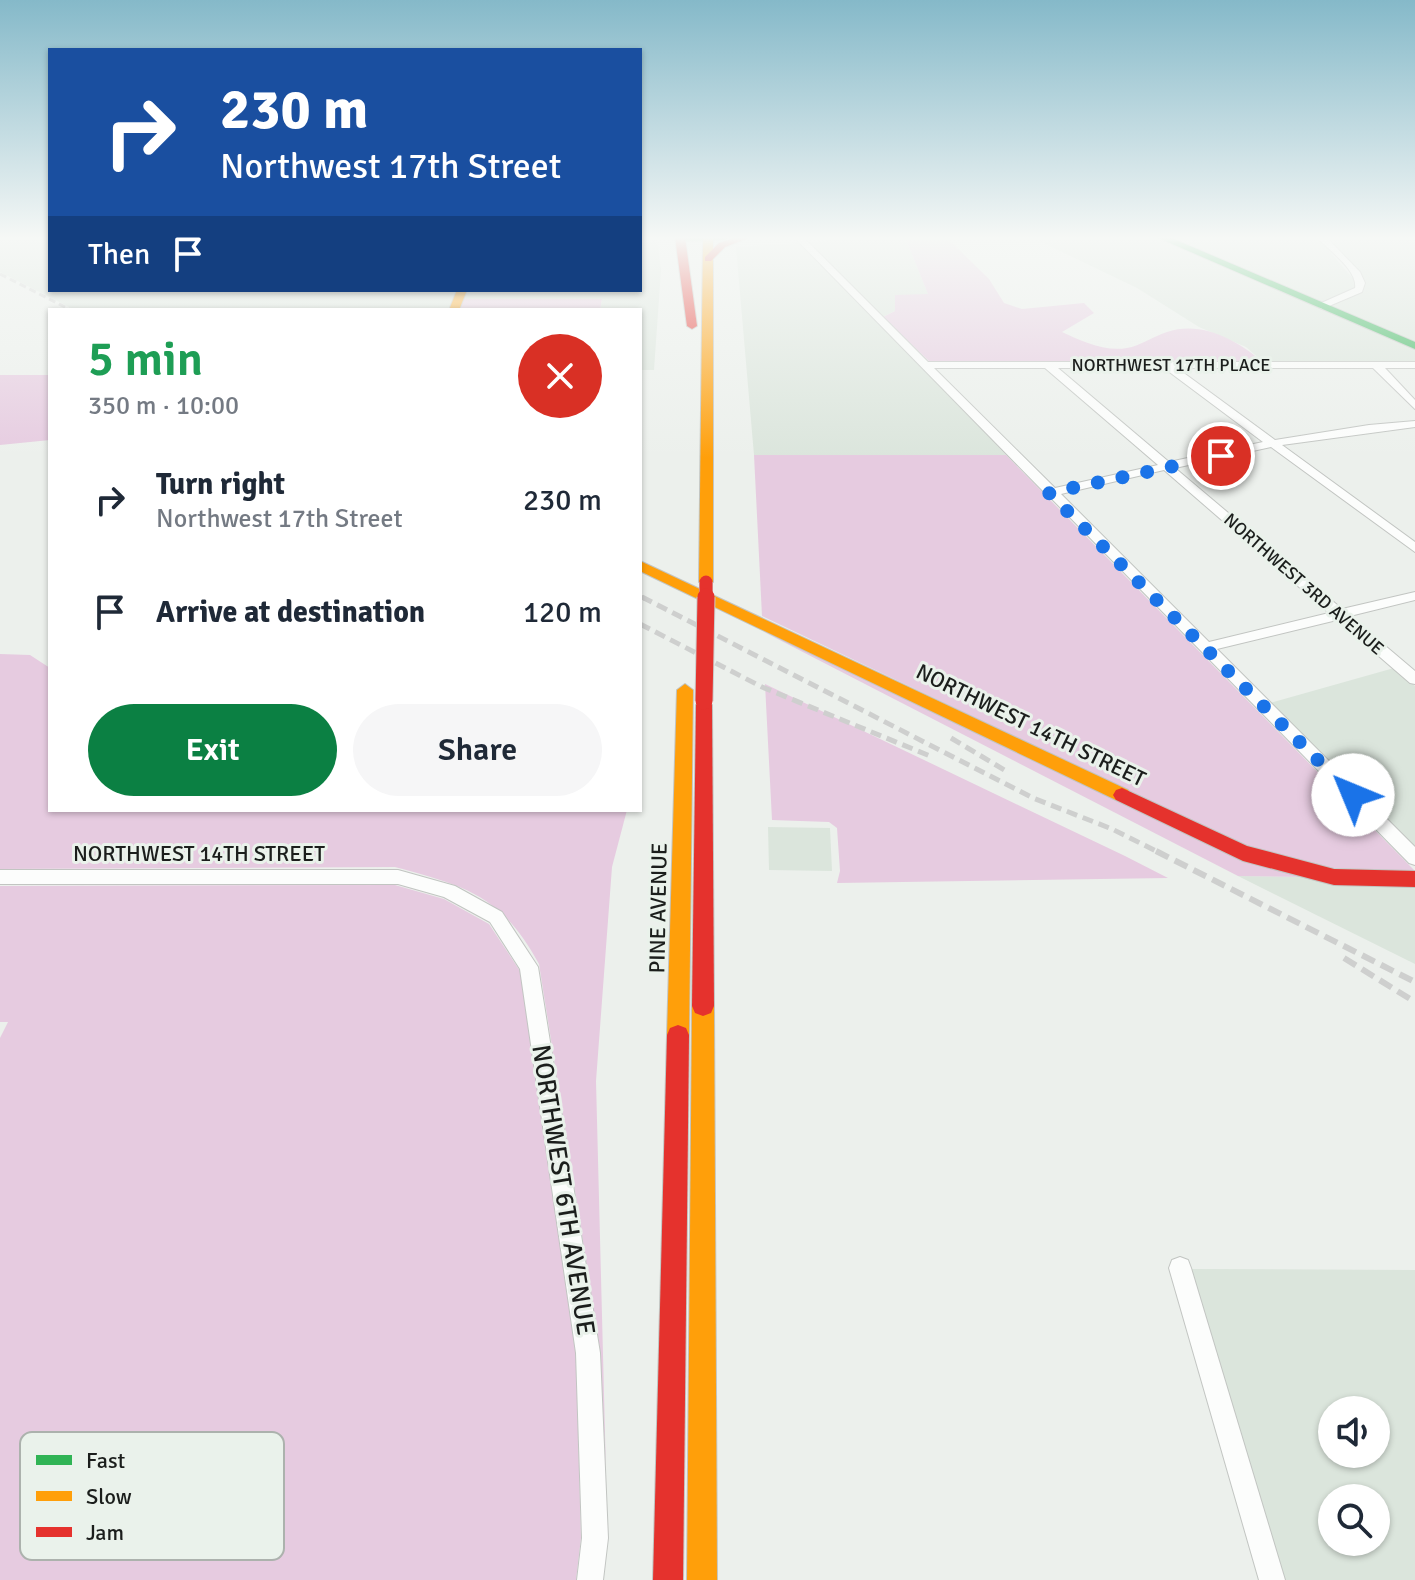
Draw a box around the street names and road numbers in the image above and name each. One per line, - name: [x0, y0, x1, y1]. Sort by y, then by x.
- street label: NORTHWEST 17TH PLACE: [1071, 354, 1271, 376]
- street label: NORTHWEST 3RD AVENUE: [1220, 509, 1388, 659]
- street label: NORTHWEST 14TH STREET: [912, 658, 1150, 792]
- street label: NORTHWEST 14TH STREET: [73, 840, 325, 867]
- street label: PINE AVENUE: [643, 842, 673, 974]
- street label: NORTHWEST 6TH AVENUE: [524, 1043, 602, 1337]

